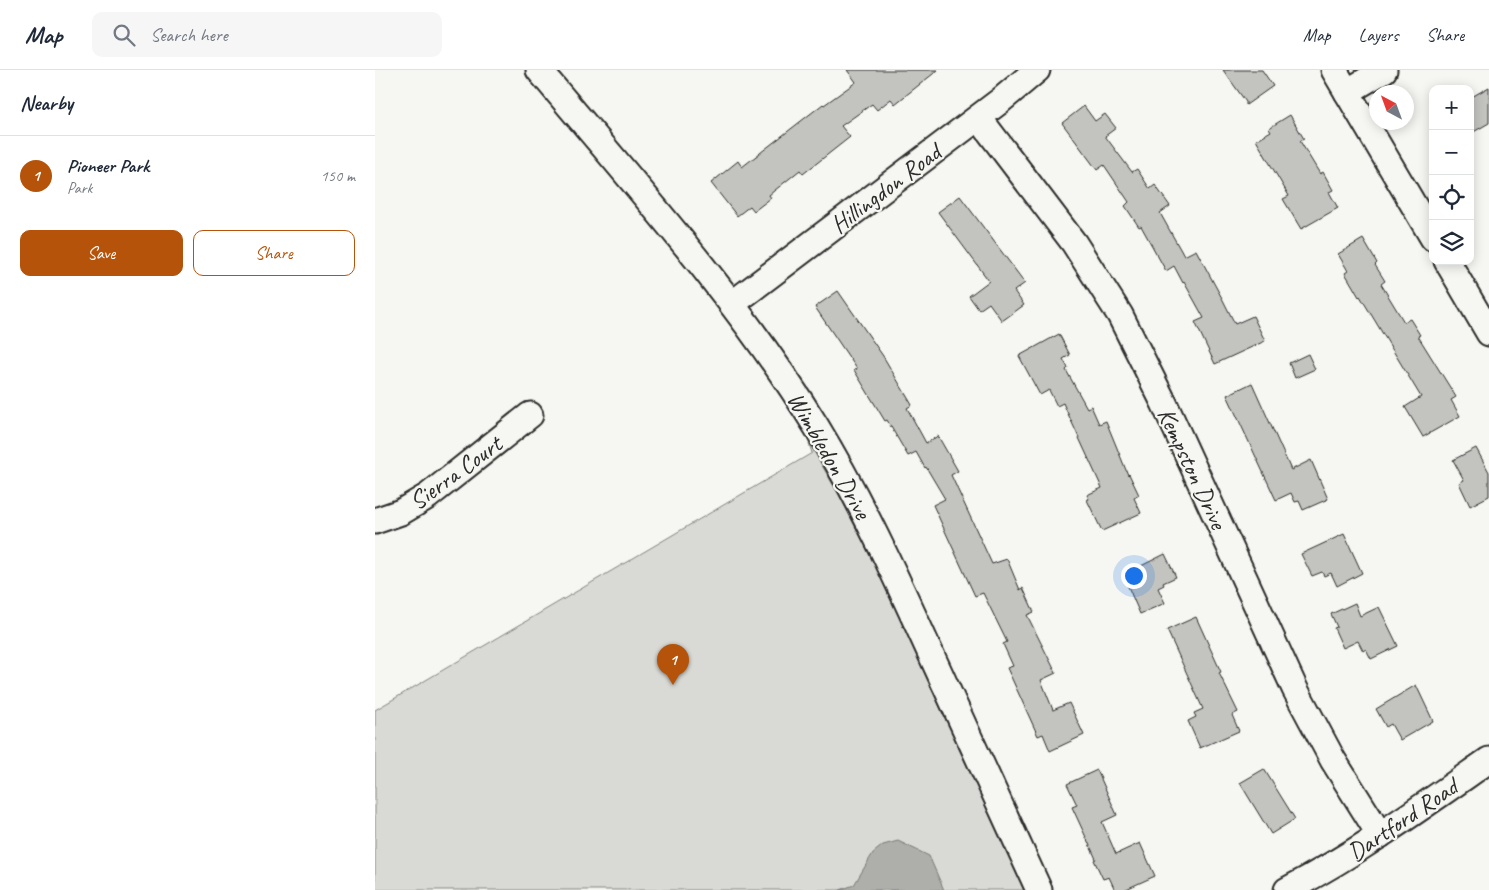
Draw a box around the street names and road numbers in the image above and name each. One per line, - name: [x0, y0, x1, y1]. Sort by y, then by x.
- street label: Hillingdon Road: [824, 134, 950, 241]
- street label: Wimbledon Drive: [780, 386, 879, 526]
- street label: Kempston Drive: [1150, 403, 1235, 536]
- street label: Sierra Court: [403, 427, 510, 517]
- street label: Dartford Road: [1341, 769, 1467, 868]

